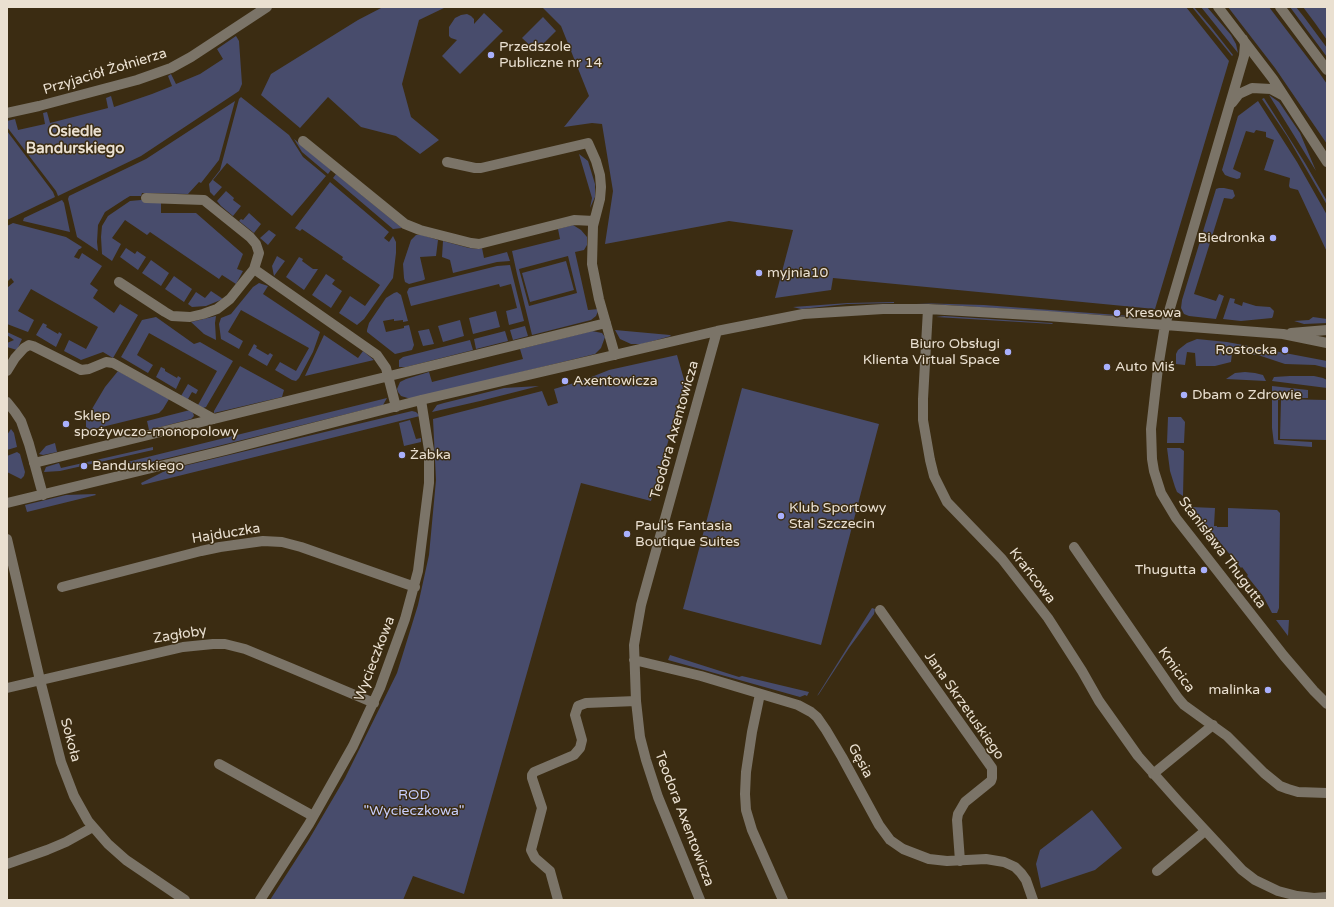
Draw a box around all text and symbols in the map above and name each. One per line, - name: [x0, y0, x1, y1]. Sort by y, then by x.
- place label: Przedszole Publiczne nr 14: [499, 39, 602, 72]
- street label: Przyjaciół Żołnierza: [41, 45, 169, 99]
- marker: Przedszole Publiczne nr 14: [486, 50, 496, 60]
- district label: Osiedle Bandurskiego: [26, 123, 124, 158]
- place label: Biedronka: [1198, 230, 1265, 246]
- marker: Biedronka: [1268, 233, 1278, 243]
- place label: myjnia10: [767, 265, 828, 281]
- marker: myjnia10: [754, 268, 764, 278]
- place label: Kresowa: [1125, 305, 1181, 321]
- marker: Kresowa: [1112, 308, 1122, 318]
- place label: Biuro Obsługi Klienta Virtual Space: [863, 336, 1000, 368]
- place label: Rostocka: [1215, 342, 1277, 358]
- marker: Rostocka: [1280, 345, 1290, 355]
- marker: Biuro Obsługi Klienta Virtual Space: [1003, 347, 1013, 357]
- street label: Teodora Axentowicza: [647, 359, 703, 501]
- place label: Auto Miś: [1115, 359, 1175, 375]
- marker: Auto Miś: [1102, 362, 1112, 372]
- place label: Axentowicza: [573, 373, 658, 389]
- marker: Axentowicza: [560, 376, 570, 386]
- place label: Dbam o Zdrowie: [1192, 387, 1302, 403]
- marker: Dbam o Zdrowie: [1179, 390, 1189, 400]
- place label: Sklep spożywczo-monopolowy: [74, 408, 238, 440]
- marker: Sklep spożywczo-monopolowy: [61, 419, 71, 429]
- place label: Żabka: [410, 447, 451, 463]
- marker: Żabka: [397, 450, 407, 460]
- place label: Bandurskiego: [92, 458, 184, 474]
- marker: Bandurskiego: [79, 461, 89, 471]
- street label: Stanisława Thugutta: [1175, 494, 1269, 612]
- place label: Klub Sportowy Stal Szczecin: [789, 500, 886, 532]
- marker: Klub Sportowy Stal Szczecin: [776, 511, 786, 521]
- place label: Paul's Fantasia Boutique Suites: [635, 518, 740, 550]
- street label: Hajduczka: [191, 520, 261, 548]
- marker: Paul's Fantasia Boutique Suites: [622, 529, 632, 539]
- street label: Krańcowa: [1005, 545, 1059, 607]
- place label: Thugutta: [1135, 562, 1196, 578]
- marker: Thugutta: [1199, 565, 1209, 575]
- street label: Wycieczkowa: [351, 614, 399, 704]
- street label: Zagłoby: [152, 622, 208, 648]
- street label: Kmicica: [1154, 644, 1198, 696]
- street label: Jana Skrzetuskiego: [920, 649, 1008, 763]
- place label: malinka: [1208, 682, 1260, 698]
- marker: malinka: [1263, 685, 1273, 695]
- street label: Sokoła: [56, 716, 84, 764]
- street label: Gęsia: [844, 741, 876, 781]
- street label: Teodora Axentowicza: [651, 749, 717, 889]
- park label: ROD "Wycieczkowa": [363, 787, 465, 820]

